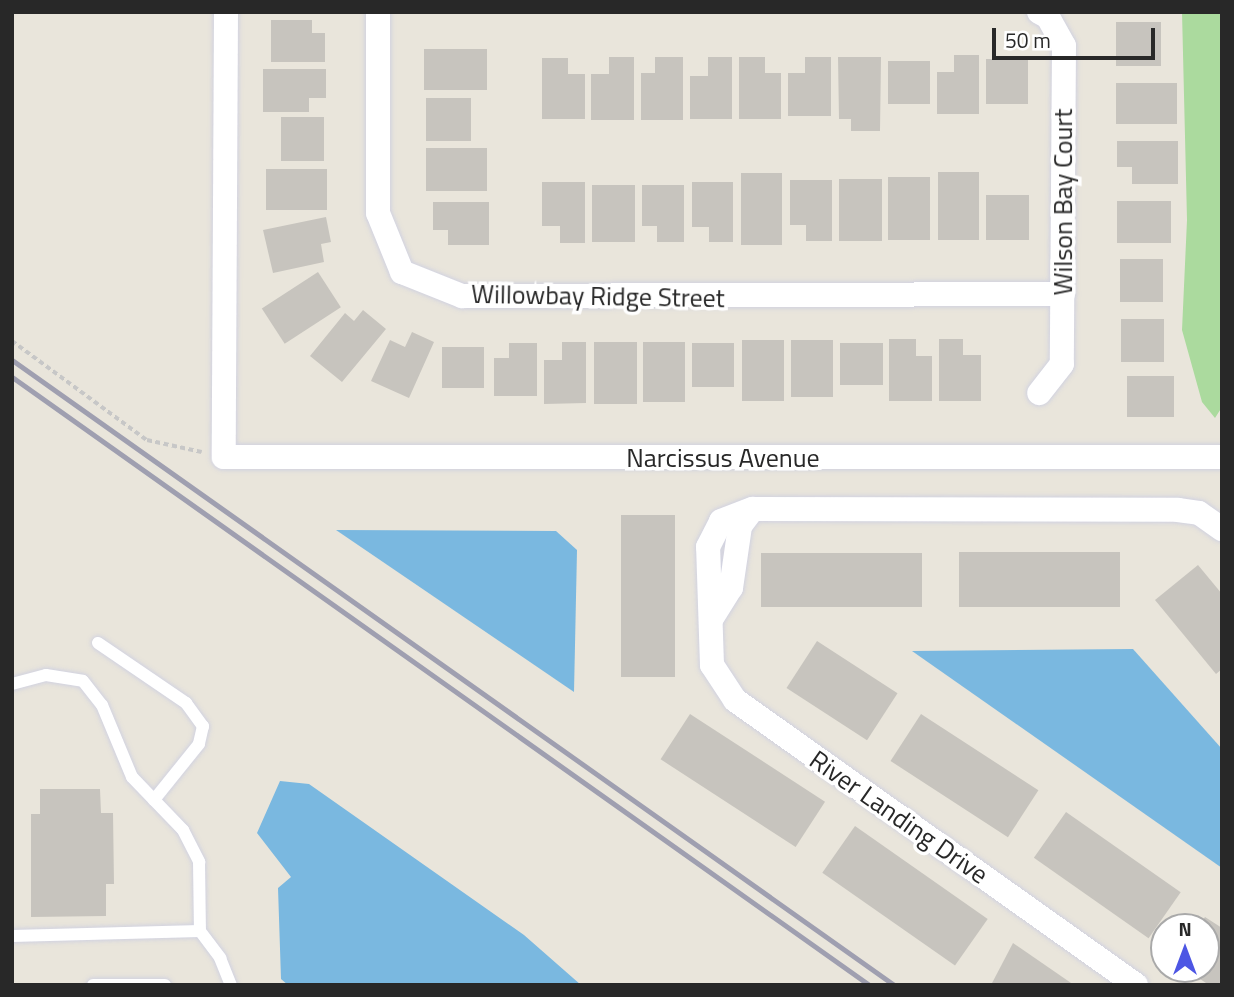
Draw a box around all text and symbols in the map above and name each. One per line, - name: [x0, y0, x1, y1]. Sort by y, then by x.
- scale bar: [996, 14, 1159, 58]
- text: 50 m: [1005, 24, 1051, 56]
- street label: Wilson Bay Court: [1047, 109, 1079, 295]
- street label: Willowbay Ridge Street: [471, 278, 725, 314]
- street label: Narcissus Avenue: [626, 442, 820, 474]
- street label: River Landing Drive: [804, 744, 994, 890]
- north arrow: [1150, 913, 1220, 983]
- text: N: [1178, 914, 1192, 943]

